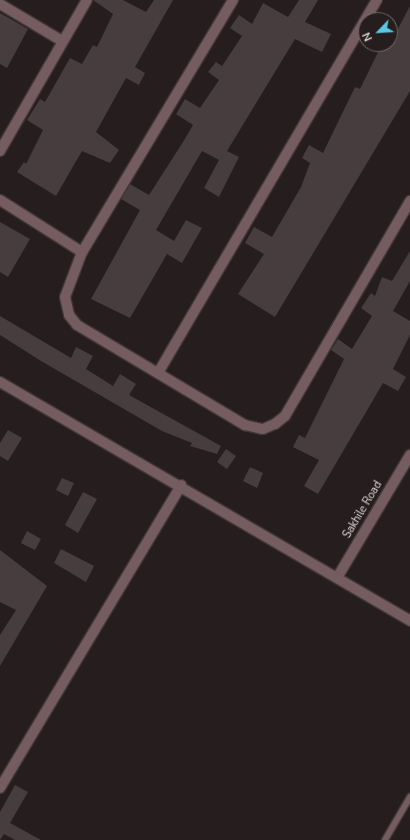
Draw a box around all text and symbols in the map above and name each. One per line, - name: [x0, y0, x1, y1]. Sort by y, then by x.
- north arrow: [358, 12, 398, 52]
- text: N: [359, 30, 376, 44]
- street label: Sakhile Road: [341, 479, 385, 541]

